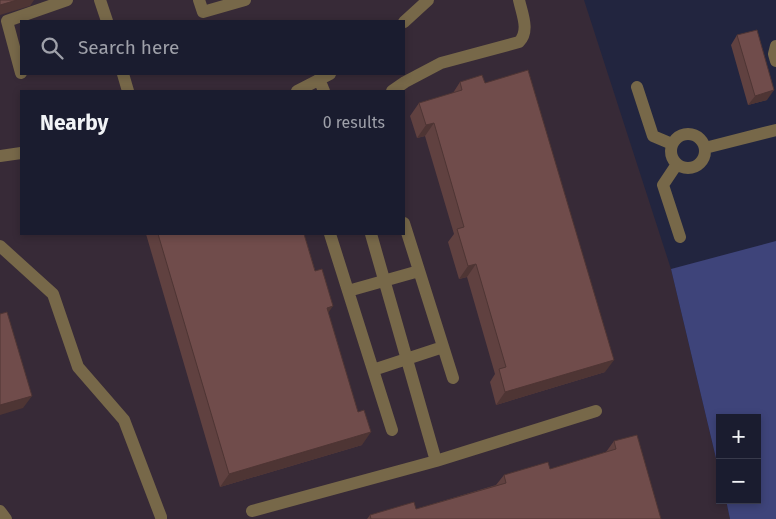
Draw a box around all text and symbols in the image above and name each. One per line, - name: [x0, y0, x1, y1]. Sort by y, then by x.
- search box: [20, 20, 405, 75]
- icon: search: [38, 34, 66, 62]
- text: Search here: [78, 36, 179, 59]
- text: Nearby: [40, 110, 108, 136]
- text: 0 results: [323, 113, 385, 132]
- map controls: [716, 414, 761, 504]
- button: +: [716, 414, 761, 459]
- button: −: [716, 459, 761, 504]

